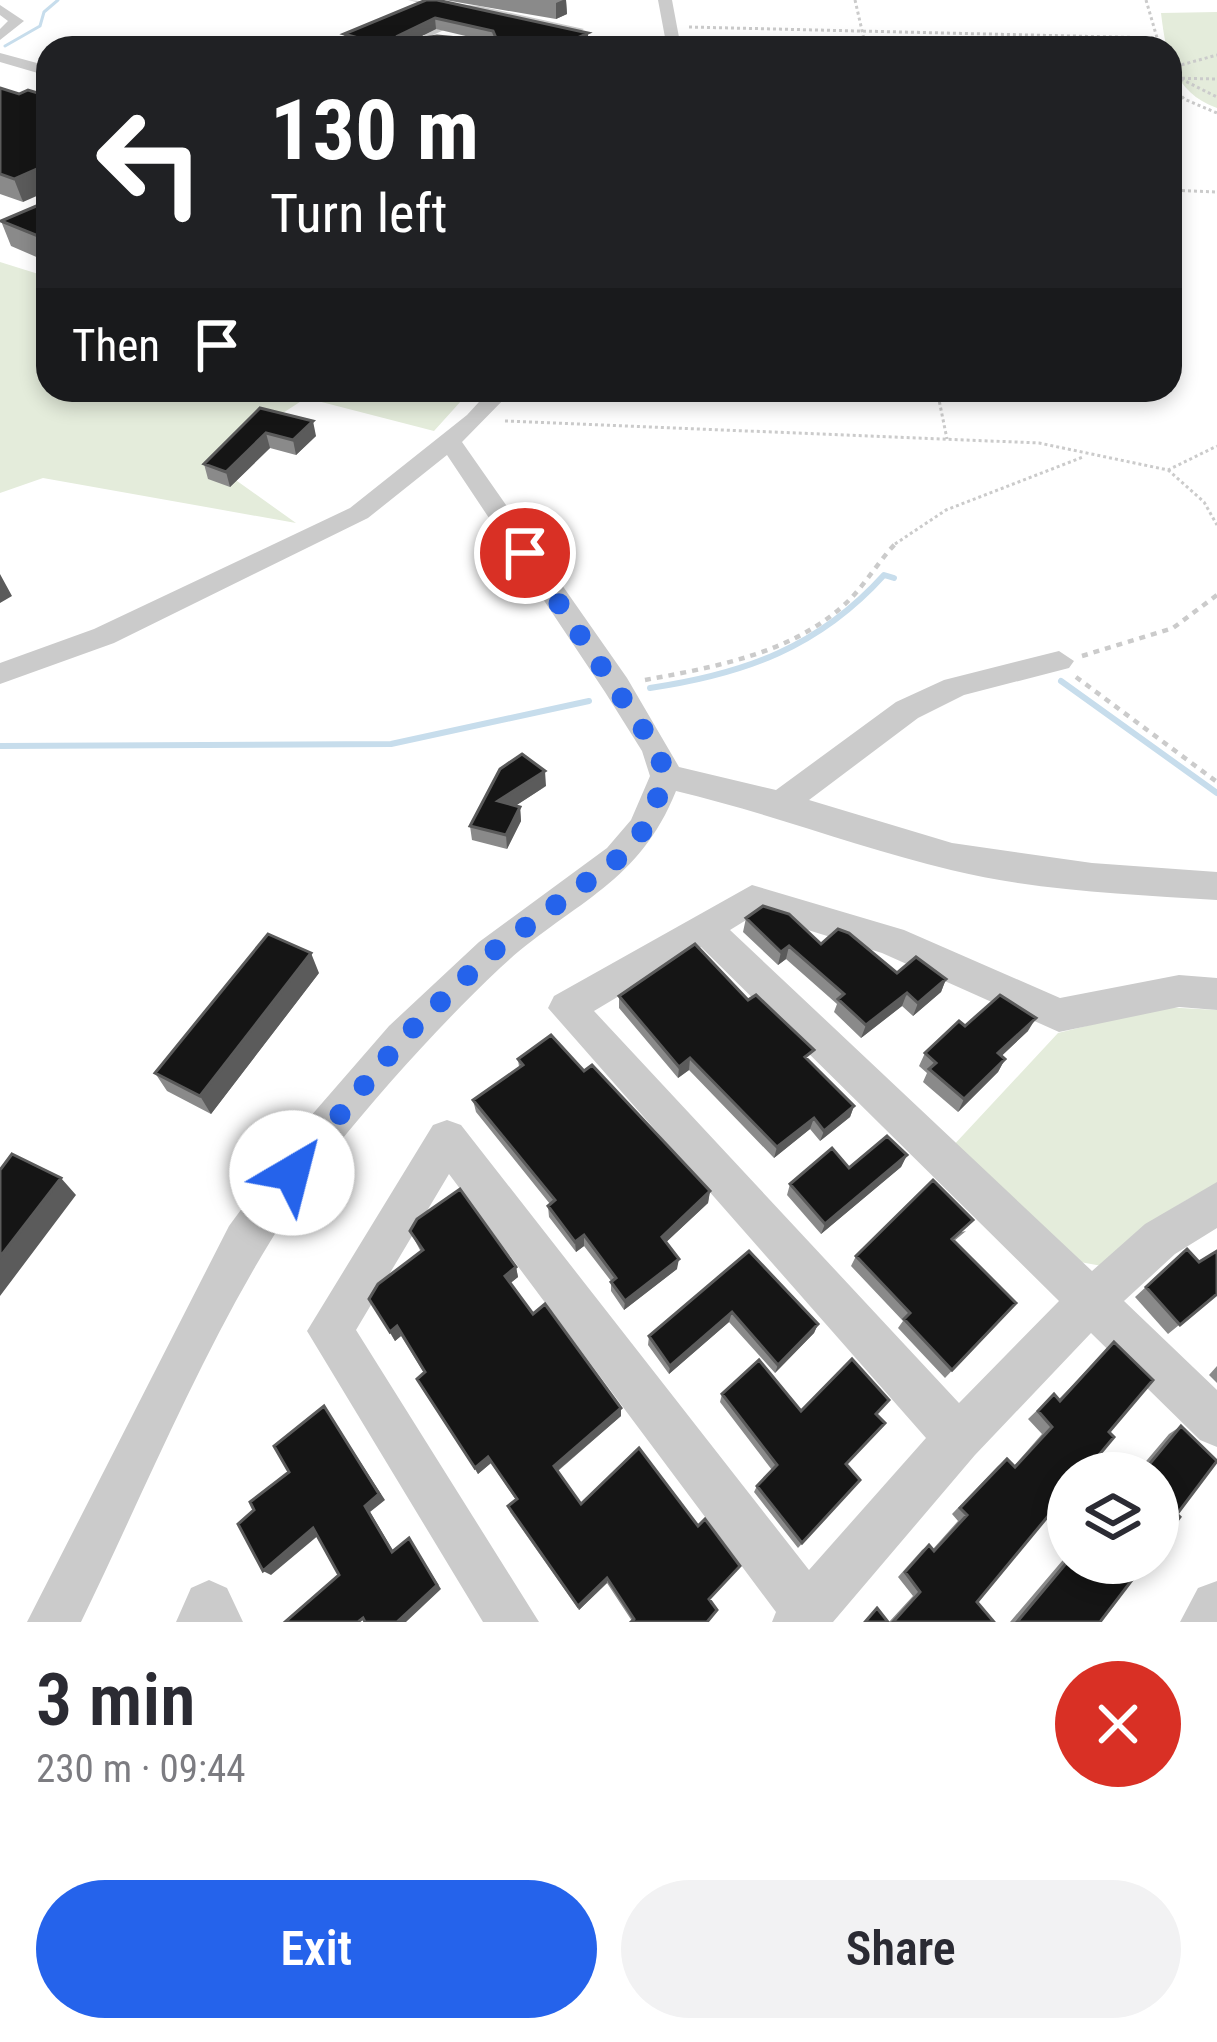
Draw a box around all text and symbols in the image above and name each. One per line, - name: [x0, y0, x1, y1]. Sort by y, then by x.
- text: 130 m: [270, 81, 479, 180]
- icon: left: [72, 84, 228, 240]
- text: Turn left: [270, 182, 447, 245]
- icon: arrive: [184, 312, 250, 378]
- text: Then: [72, 319, 160, 372]
- pin: [474, 502, 576, 604]
- icon: arrive: [492, 520, 558, 586]
- position arrow: [229, 1110, 355, 1236]
- map controls: [1047, 1452, 1179, 1584]
- button: layers: [1047, 1452, 1179, 1584]
- text: 3 min: [36, 1658, 195, 1743]
- button: close: [1055, 1661, 1181, 1787]
- text: 230 m · 09:44: [36, 1746, 246, 1792]
- button: Exit: [36, 1880, 597, 2018]
- button: Share: [621, 1880, 1181, 2018]

